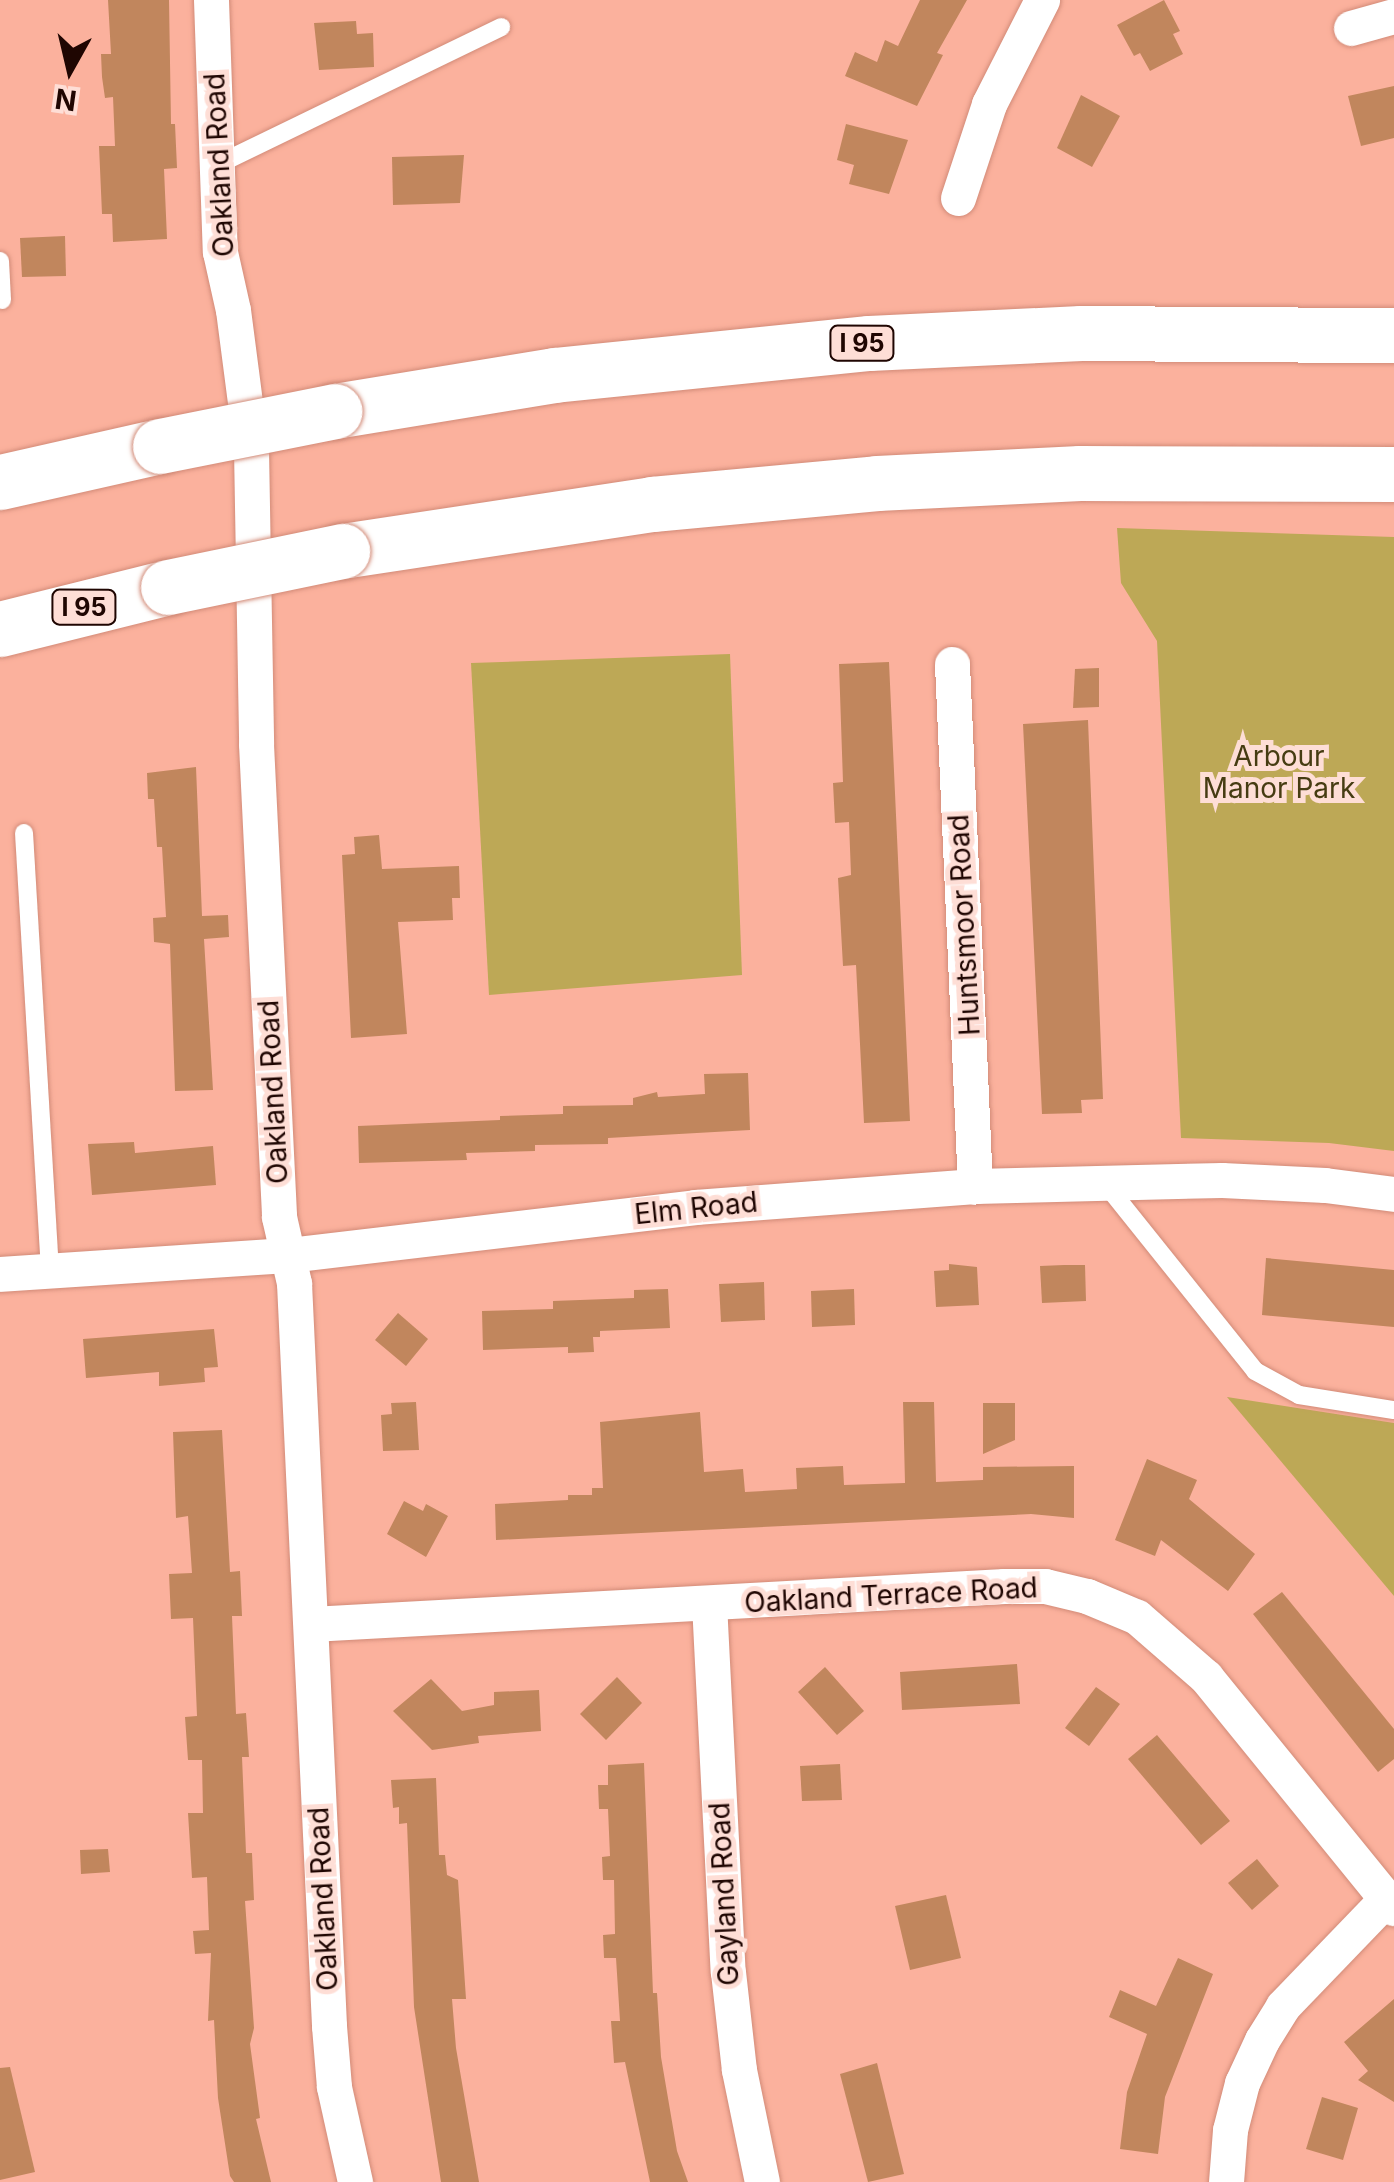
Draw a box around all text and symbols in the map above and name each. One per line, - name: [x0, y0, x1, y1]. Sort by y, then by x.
- north arrow: [20, 20, 120, 120]
- street label: Oakland Road: [197, 72, 241, 258]
- text: N: [53, 81, 79, 118]
- road number: I 95: [827, 323, 897, 363]
- road number: I 95: [49, 587, 119, 627]
- park label: Arbour Manor Park: [1203, 739, 1355, 805]
- street label: Huntsmoor Road: [941, 813, 987, 1037]
- street label: Oakland Road: [251, 999, 295, 1185]
- street label: Elm Road: [633, 1185, 759, 1231]
- street label: Oakland Terrace Road: [743, 1571, 1039, 1619]
- street label: Gayland Road: [702, 1801, 746, 1987]
- street label: Oakland Road: [301, 1806, 345, 1992]

